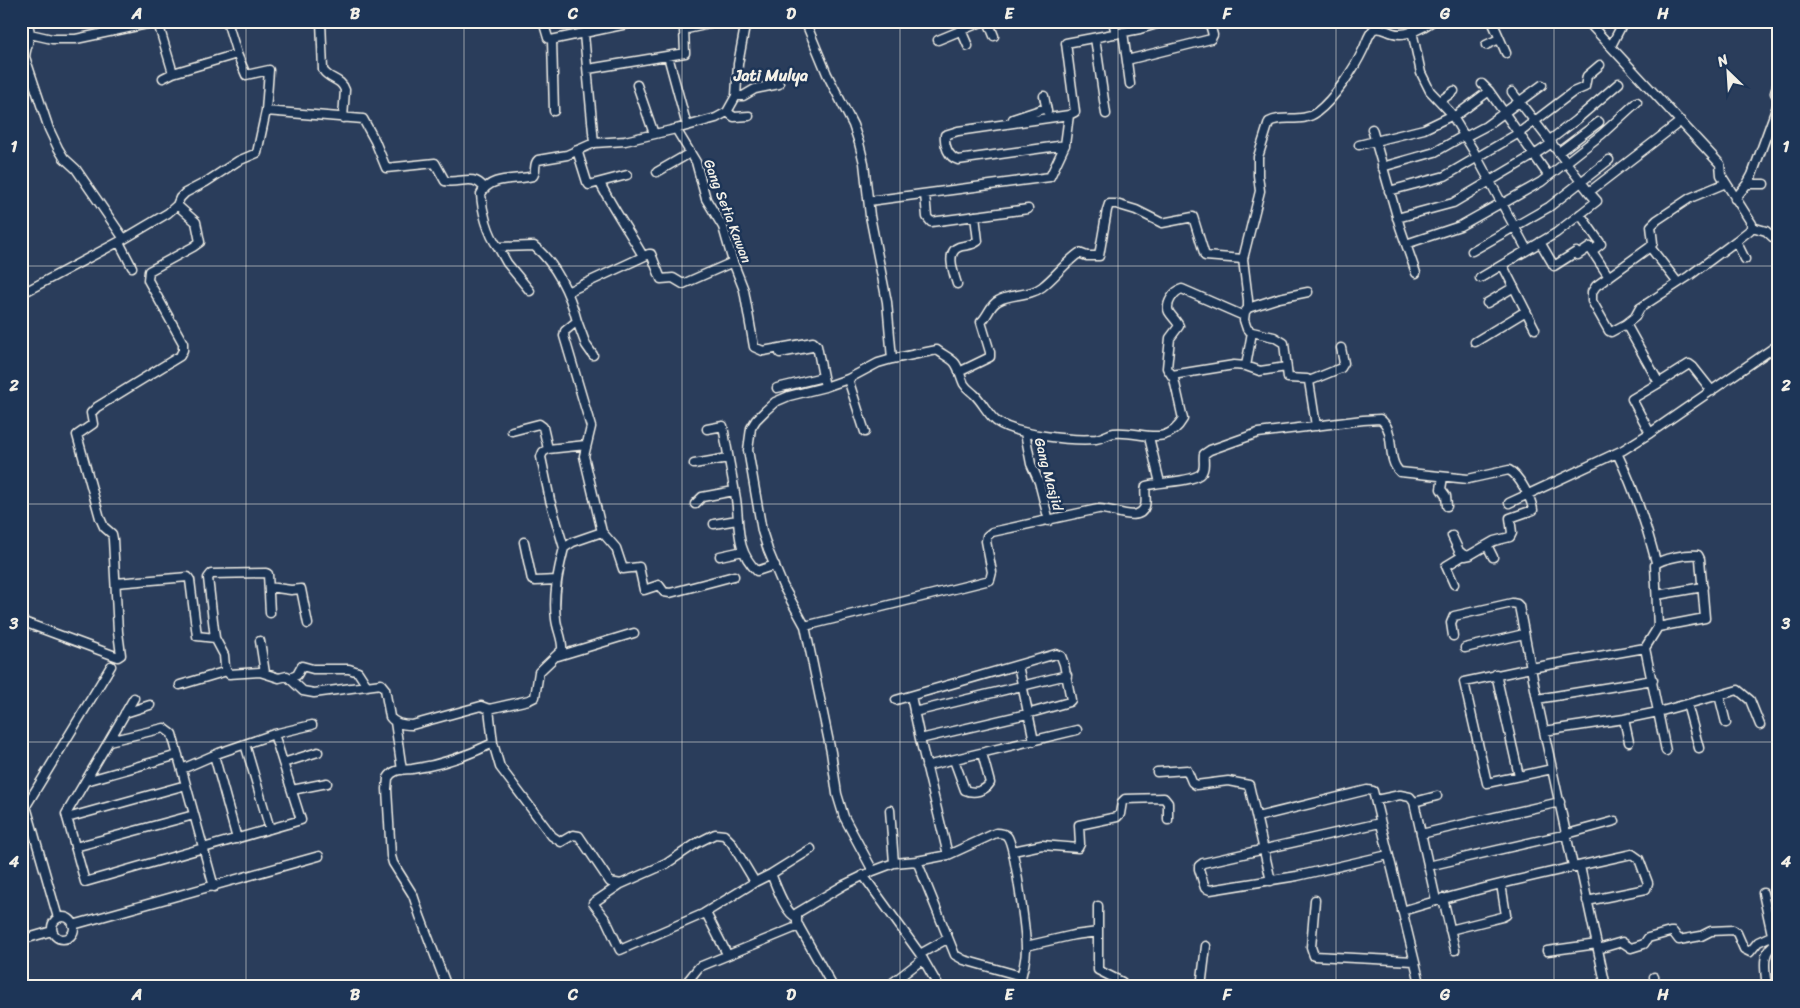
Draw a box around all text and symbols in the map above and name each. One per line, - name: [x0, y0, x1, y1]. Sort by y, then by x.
- text: A: [131, 0, 142, 28]
- text: B: [350, 0, 361, 28]
- text: C: [567, 0, 579, 28]
- text: D: [786, 0, 796, 28]
- text: E: [1005, 0, 1015, 28]
- text: F: [1222, 0, 1233, 28]
- text: G: [1439, 0, 1451, 28]
- text: H: [1656, 0, 1669, 28]
- text: N: [1712, 47, 1733, 74]
- north arrow: [1702, 48, 1752, 98]
- district label: Jati Mulya: [733, 61, 808, 90]
- text: 1: [11, 132, 18, 161]
- text: 1: [1783, 132, 1790, 161]
- street label: Gang Setia Kawan: [696, 155, 759, 267]
- text: 2: [8, 371, 19, 400]
- text: 2: [1780, 371, 1791, 400]
- street label: Gang Masjid: [1027, 435, 1071, 515]
- text: 3: [9, 609, 19, 638]
- text: 3: [1781, 609, 1791, 638]
- text: 4: [8, 847, 19, 876]
- text: 4: [1780, 847, 1791, 876]
- text: A: [131, 980, 142, 1008]
- text: B: [350, 980, 361, 1008]
- text: C: [567, 980, 579, 1008]
- text: D: [786, 980, 796, 1008]
- text: E: [1005, 980, 1015, 1008]
- text: F: [1222, 980, 1233, 1008]
- text: G: [1439, 980, 1451, 1008]
- text: H: [1656, 980, 1669, 1008]

